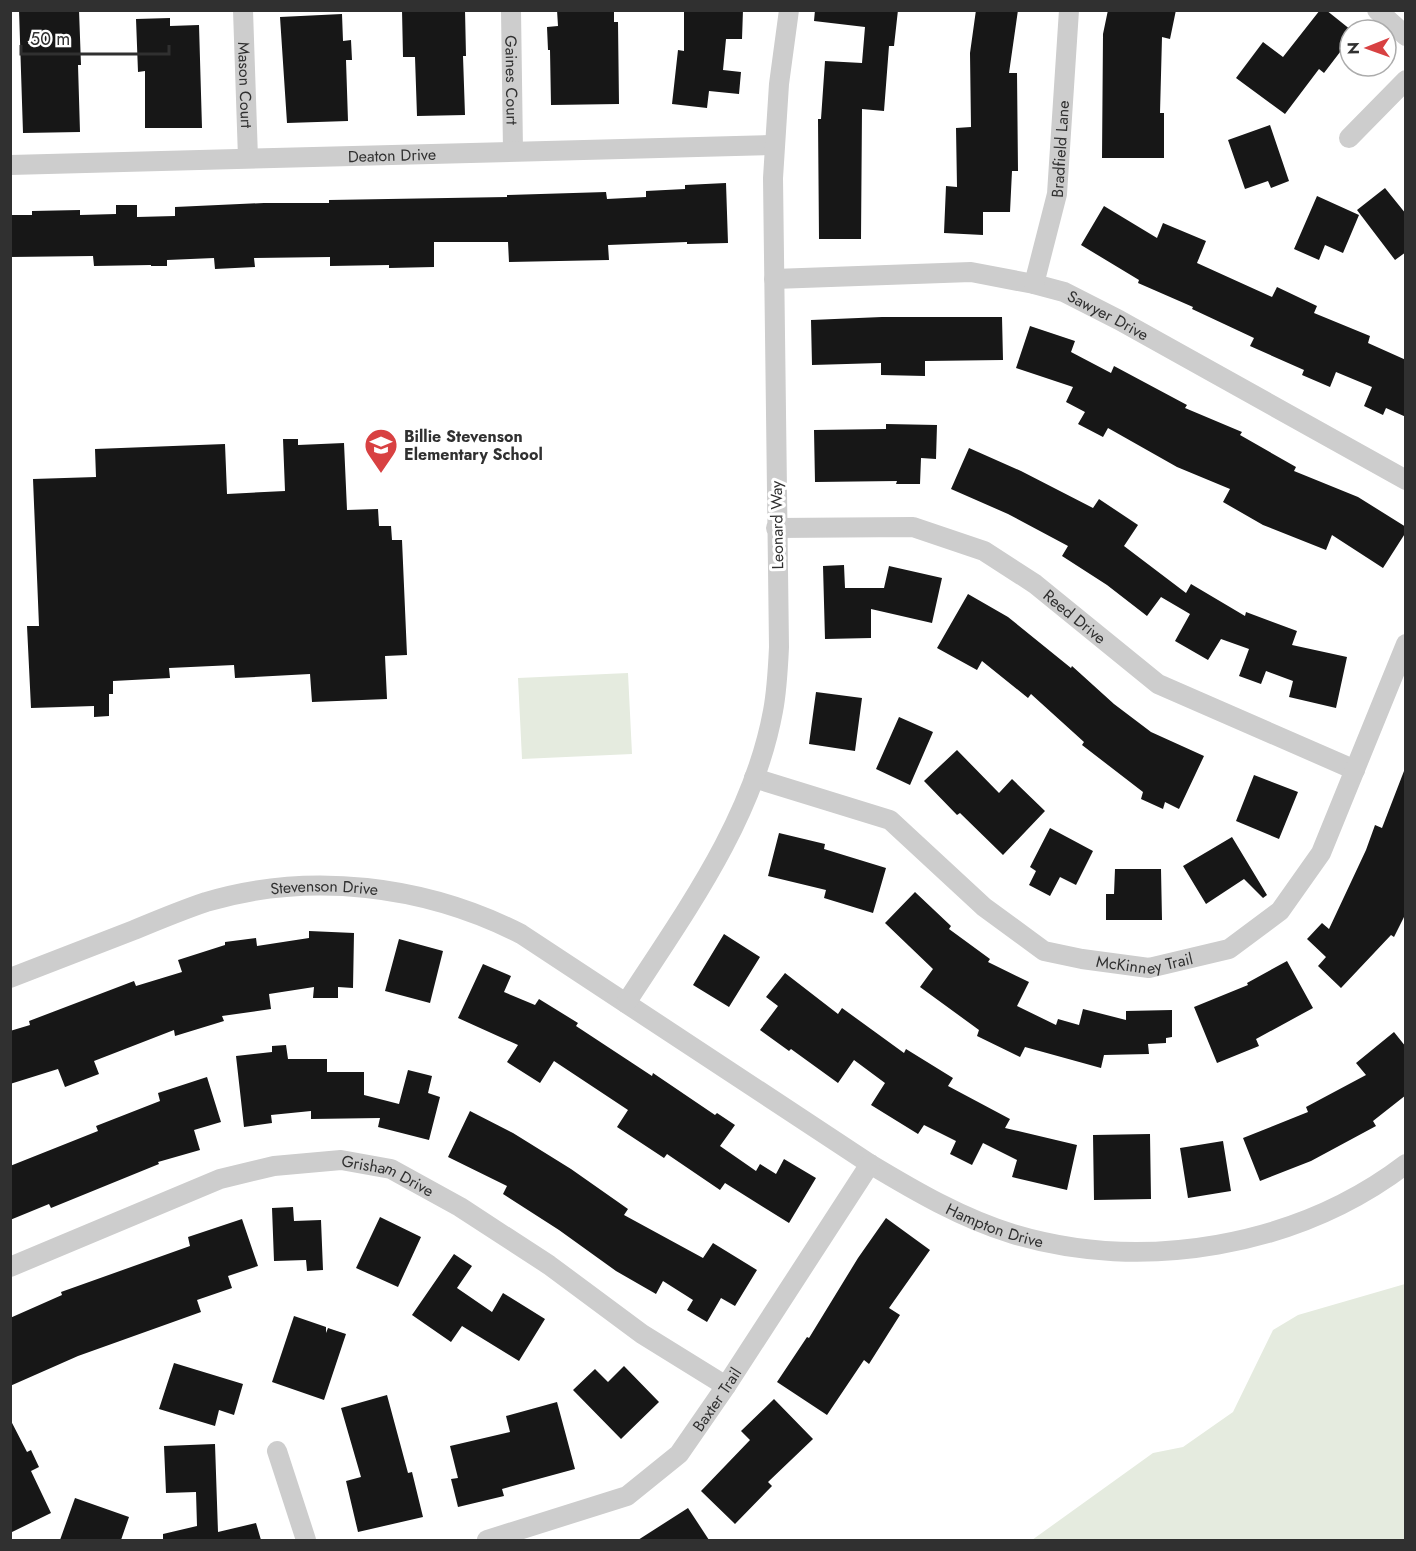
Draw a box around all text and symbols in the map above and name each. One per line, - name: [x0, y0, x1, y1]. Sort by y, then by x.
- scale bar: [21, 18, 170, 56]
- north arrow: [1338, 18, 1398, 78]
- text: 50 m: [30, 26, 70, 52]
- street label: Gaines Court: [500, 35, 524, 125]
- street label: Mason Court: [233, 41, 258, 129]
- text: N: [1342, 42, 1365, 55]
- street label: Bradfield Lane: [1045, 100, 1075, 198]
- street label: Deaton Drive: [347, 142, 436, 168]
- street label: Sawyer Drive: [1064, 284, 1153, 346]
- place label: Billie Stevenson Elementary School: [404, 425, 543, 466]
- school or university icon: Billie Stevenson Elementary School: [363, 427, 399, 474]
- street label: Leonard Way: [765, 480, 789, 569]
- street label: Reed Drive: [1038, 584, 1111, 649]
- street label: Stevenson Drive: [269, 874, 380, 901]
- street label: McKinney Trail: [1095, 946, 1195, 980]
- street label: Grisham Drive: [340, 1149, 438, 1202]
- street label: Hampton Drive: [942, 1197, 1046, 1253]
- street label: Baxter Trail: [687, 1363, 747, 1436]

